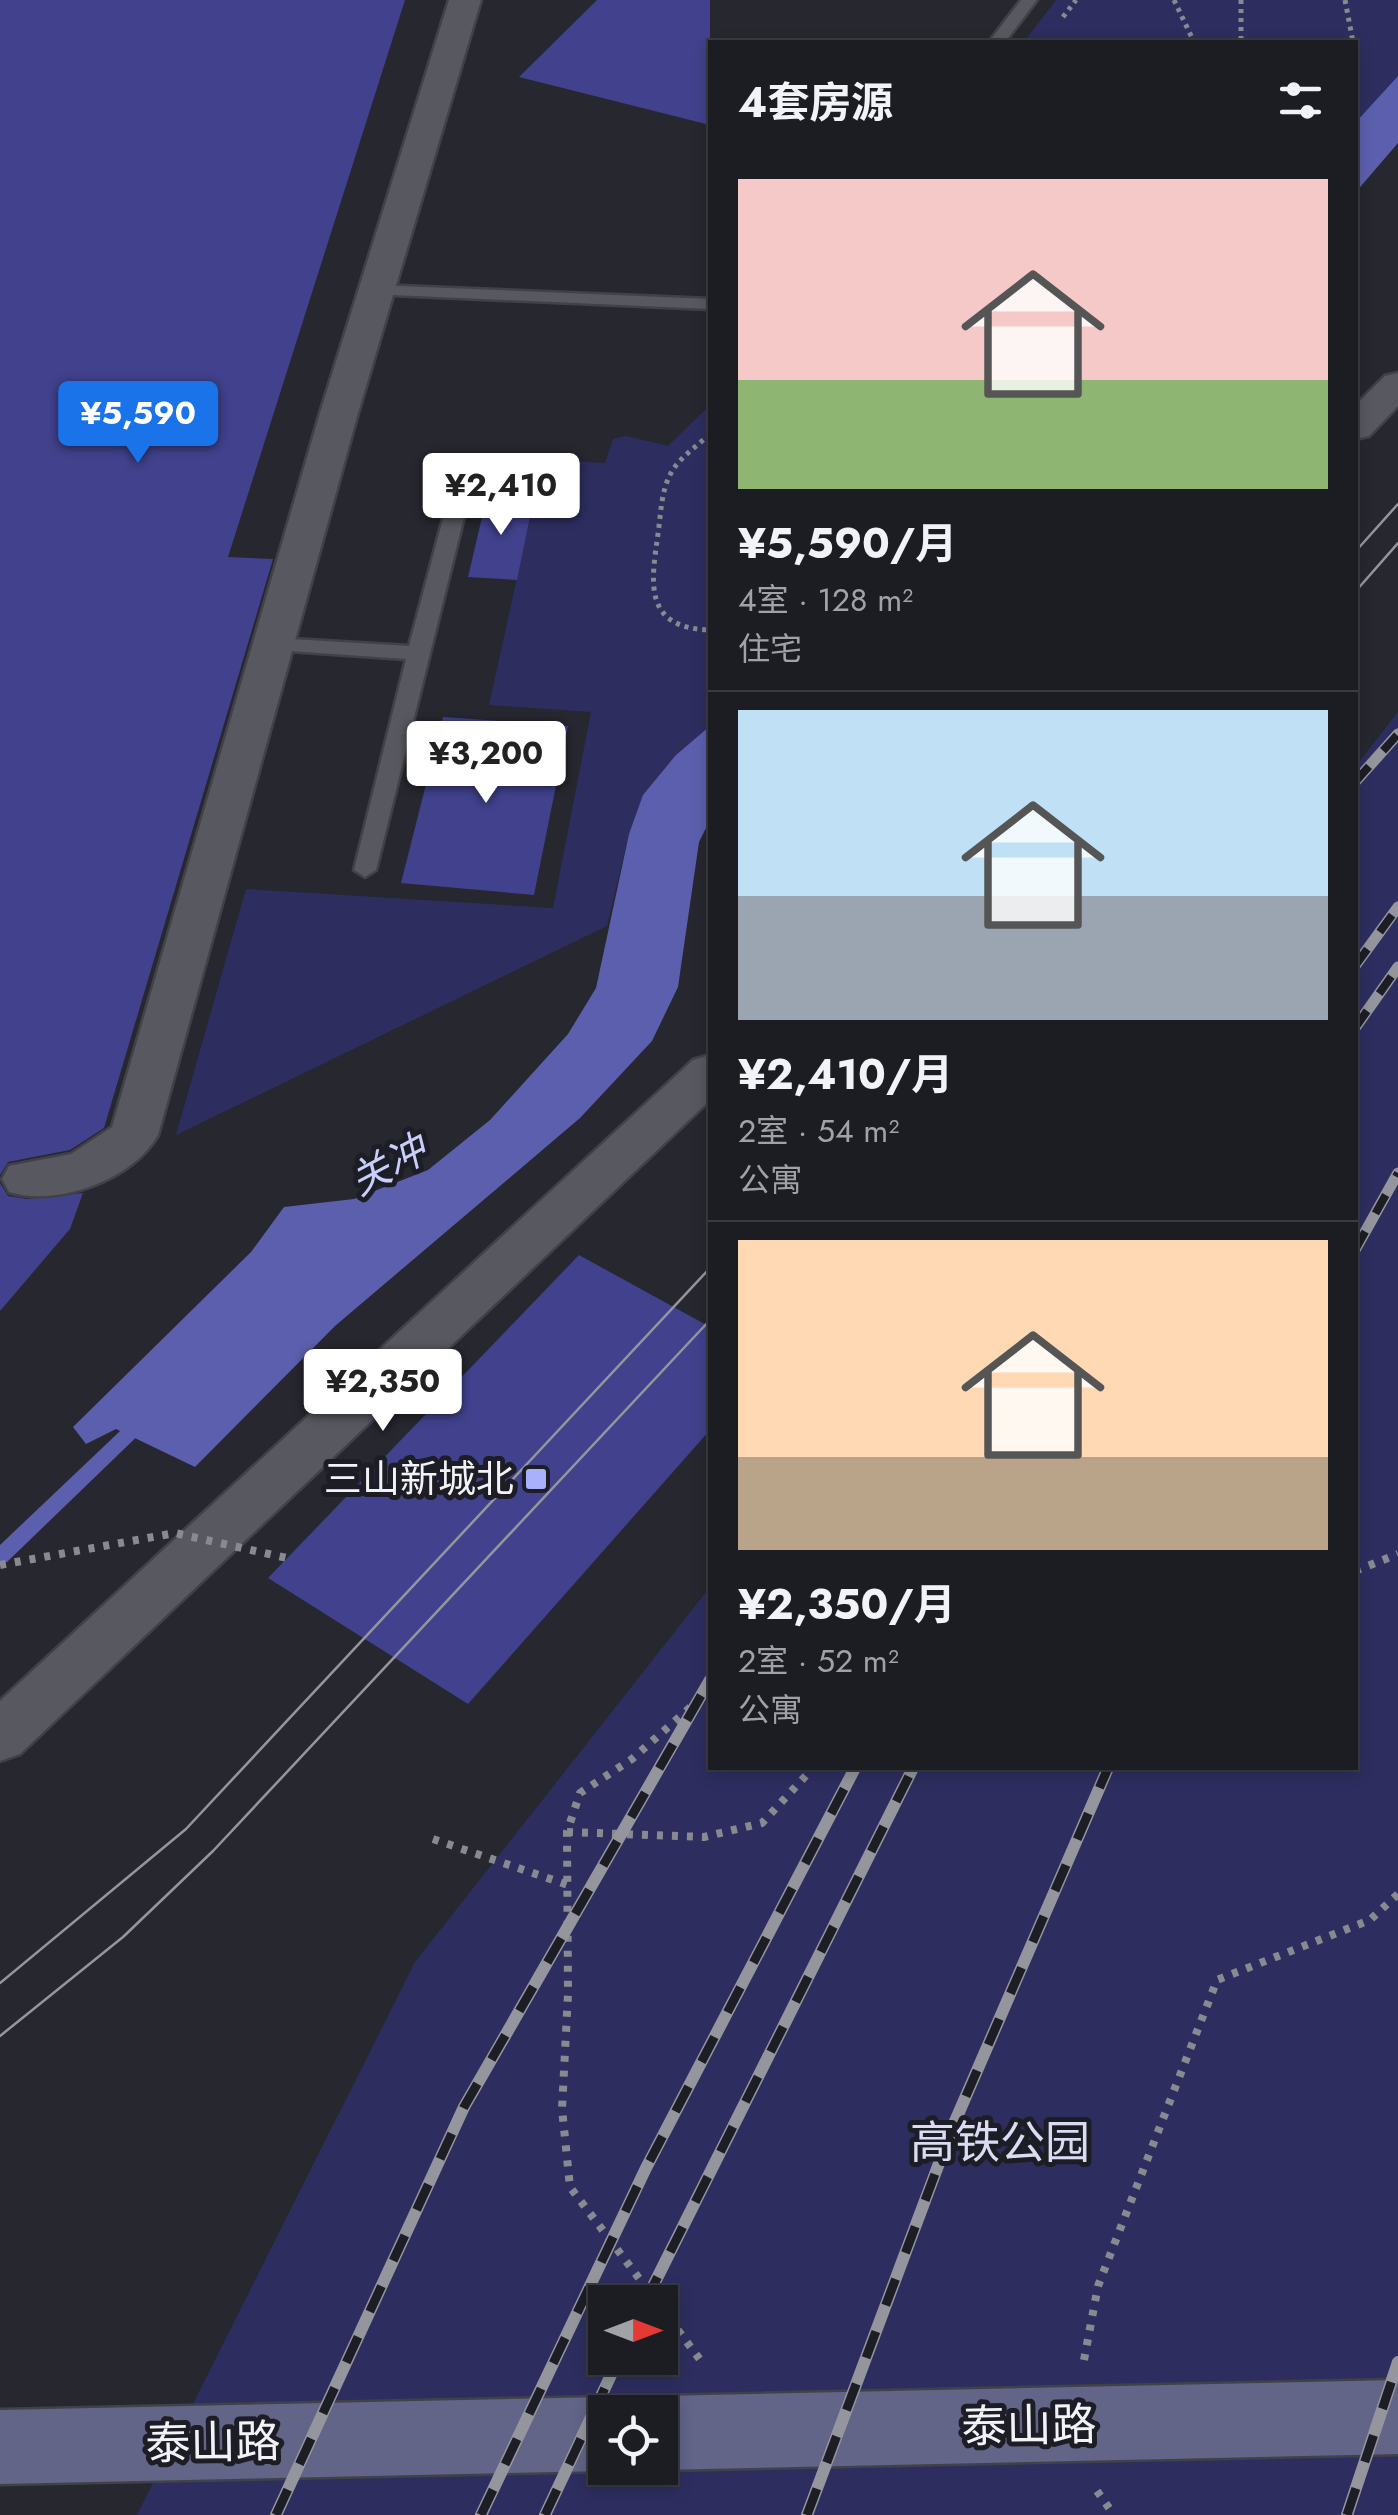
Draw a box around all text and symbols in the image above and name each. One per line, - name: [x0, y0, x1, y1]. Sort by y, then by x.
- text: 4套房源: [738, 72, 893, 133]
- icon: filters: [1273, 73, 1328, 128]
- icon: home: [943, 244, 1123, 424]
- pin: ¥5,590: [57, 381, 219, 466]
- text: ¥5,590: [80, 390, 196, 436]
- pin: ¥2,410: [420, 453, 582, 538]
- text: ¥2,410: [445, 462, 557, 508]
- text: ¥5,590/月: [738, 513, 957, 574]
- text: 4室 · 128 m²: [738, 577, 913, 623]
- text: 住宅: [738, 626, 802, 672]
- pin: ¥3,200: [405, 721, 567, 806]
- text: ¥3,200: [429, 730, 543, 776]
- icon: home: [943, 775, 1123, 955]
- text: ¥2,410/月: [738, 1044, 953, 1105]
- text: 2室 · 54 m²: [738, 1108, 899, 1154]
- water label: 关冲: [339, 1119, 440, 1209]
- text: 公寓: [738, 1157, 802, 1203]
- icon: home: [943, 1305, 1123, 1485]
- pin: ¥2,350: [302, 1349, 464, 1434]
- text: ¥2,350: [326, 1358, 440, 1404]
- place label: 三山新城北: [324, 1451, 514, 1506]
- marker: 三山新城北: [523, 1466, 549, 1492]
- text: ¥2,350/月: [738, 1574, 956, 1635]
- text: 2室 · 52 m²: [738, 1638, 899, 1684]
- text: 公寓: [738, 1687, 802, 1733]
- park label: 高铁公园: [910, 2110, 1090, 2175]
- north arrow: [588, 2285, 678, 2375]
- map controls: [588, 2285, 678, 2485]
- street label: 泰山路: [961, 2392, 1097, 2459]
- button: locate: [588, 2395, 678, 2485]
- street label: 泰山路: [145, 2409, 281, 2476]

